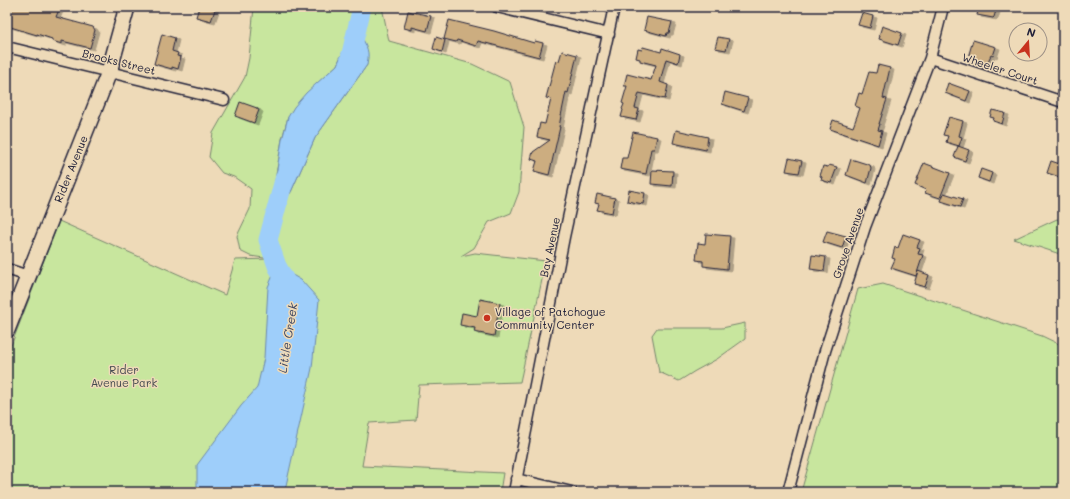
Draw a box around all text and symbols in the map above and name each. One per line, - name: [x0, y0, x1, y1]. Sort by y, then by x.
- north arrow: [1008, 22, 1048, 62]
- text: N: [1025, 24, 1038, 40]
- street label: Brooks Street: [81, 45, 158, 78]
- street label: Wheeler Court: [960, 49, 1040, 88]
- street label: Rider Avenue: [50, 133, 91, 205]
- street label: Grove Avenue: [828, 205, 867, 280]
- street label: Bay Avenue: [536, 215, 563, 278]
- water label: Little Creek: [274, 301, 301, 374]
- place label: Village of Patchogue Community Center: [495, 304, 606, 332]
- marker: Village of Patchogue Community Center: [482, 313, 492, 323]
- park label: Rider Avenue Park: [91, 362, 157, 390]

